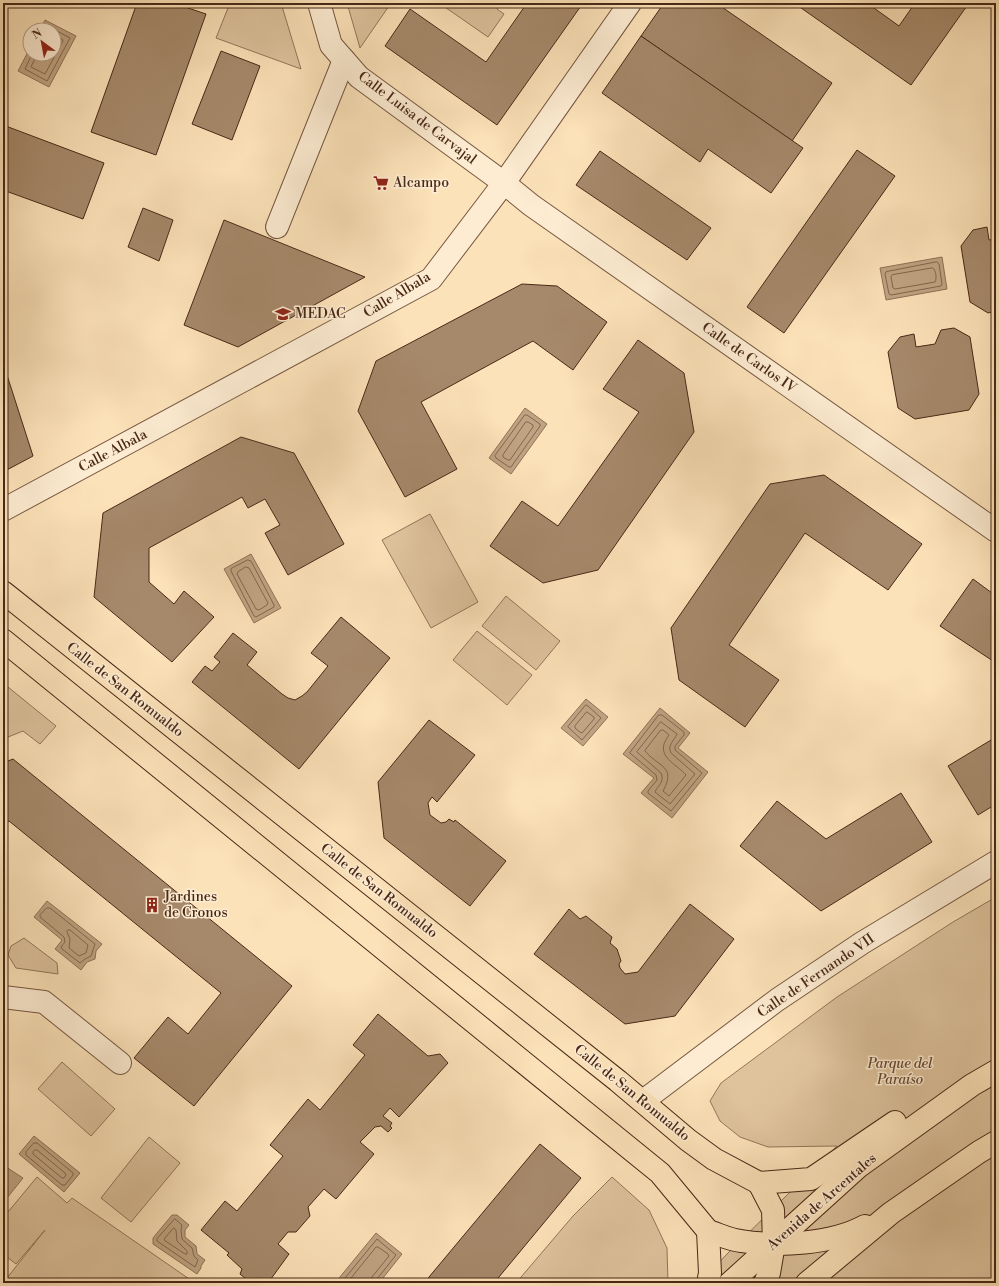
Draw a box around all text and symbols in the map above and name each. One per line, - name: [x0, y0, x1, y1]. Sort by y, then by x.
- north arrow: [22, 22, 62, 62]
- text: N: [30, 26, 45, 43]
- street label: Calle Luisa de Carvajal: [354, 68, 480, 168]
- supermarket icon: Alcampo: [372, 174, 390, 192]
- place label: Alcampo: [392, 174, 449, 192]
- street label: Calle Albala: [360, 268, 435, 322]
- school or university icon: MEDAC: [274, 305, 292, 323]
- place label: MEDAC: [295, 305, 346, 323]
- street label: Calle de Carlos IV: [698, 319, 801, 398]
- street label: Calle Albala: [76, 425, 151, 477]
- street label: Calle de San Romualdo: [63, 639, 187, 741]
- street label: Calle de San Romualdo: [317, 840, 441, 942]
- place label: Jardines de Cronos: [163, 888, 228, 922]
- building icon: Jardines de Cronos: [143, 896, 161, 914]
- street label: Calle de Fernando VII: [754, 930, 879, 1022]
- street label: Calle de San Romualdo: [570, 1041, 694, 1145]
- park label: Parque del Paraíso: [866, 1055, 933, 1089]
- street label: Avenida de Arcentales: [763, 1150, 880, 1255]

